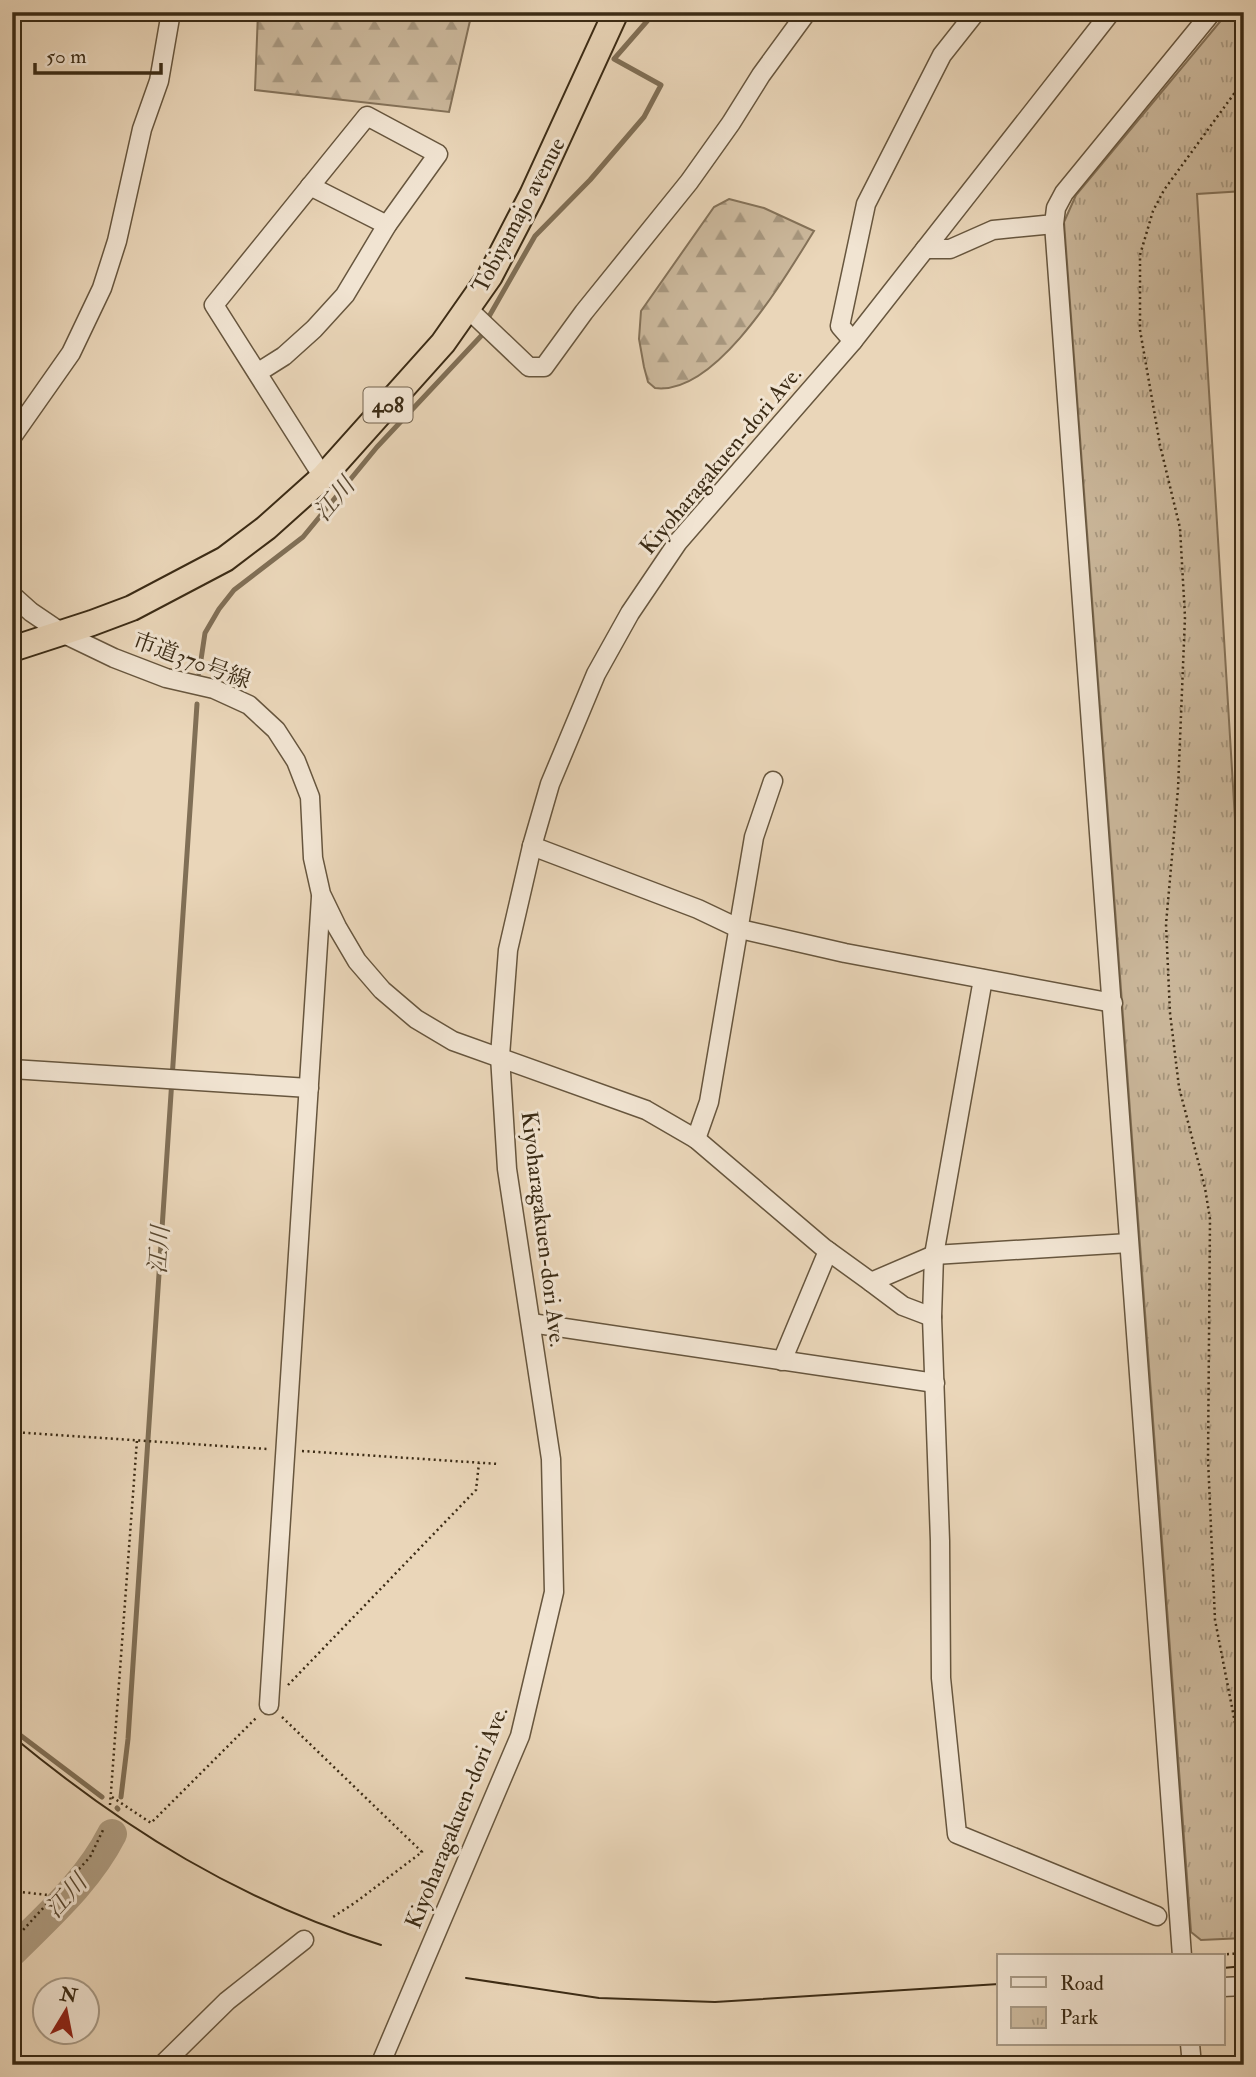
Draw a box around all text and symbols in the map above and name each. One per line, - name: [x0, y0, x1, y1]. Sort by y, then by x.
- scale bar: [35, 32, 161, 76]
- text: 50 m: [46, 43, 87, 70]
- street label: Tobiyamajo avenue: [465, 132, 572, 298]
- street label: Kiyoharagakuen-dori Ave.: [633, 360, 808, 560]
- road number: 408: [364, 388, 412, 422]
- water label: 江川: [307, 469, 364, 528]
- street label: 市道370号線: [129, 626, 255, 695]
- street label: Kiyoharagakuen-dori Ave.: [515, 1110, 572, 1348]
- water label: 江川: [142, 1222, 177, 1275]
- street label: Kiyoharagakuen-dori Ave.: [399, 1702, 514, 1933]
- water label: 江川: [39, 1866, 96, 1925]
- legend: [997, 1954, 1224, 2046]
- text: Road: [1060, 1970, 1105, 1997]
- north arrow: [32, 1976, 102, 2046]
- text: N: [57, 1982, 80, 2009]
- text: Park: [1060, 2004, 1098, 2031]

